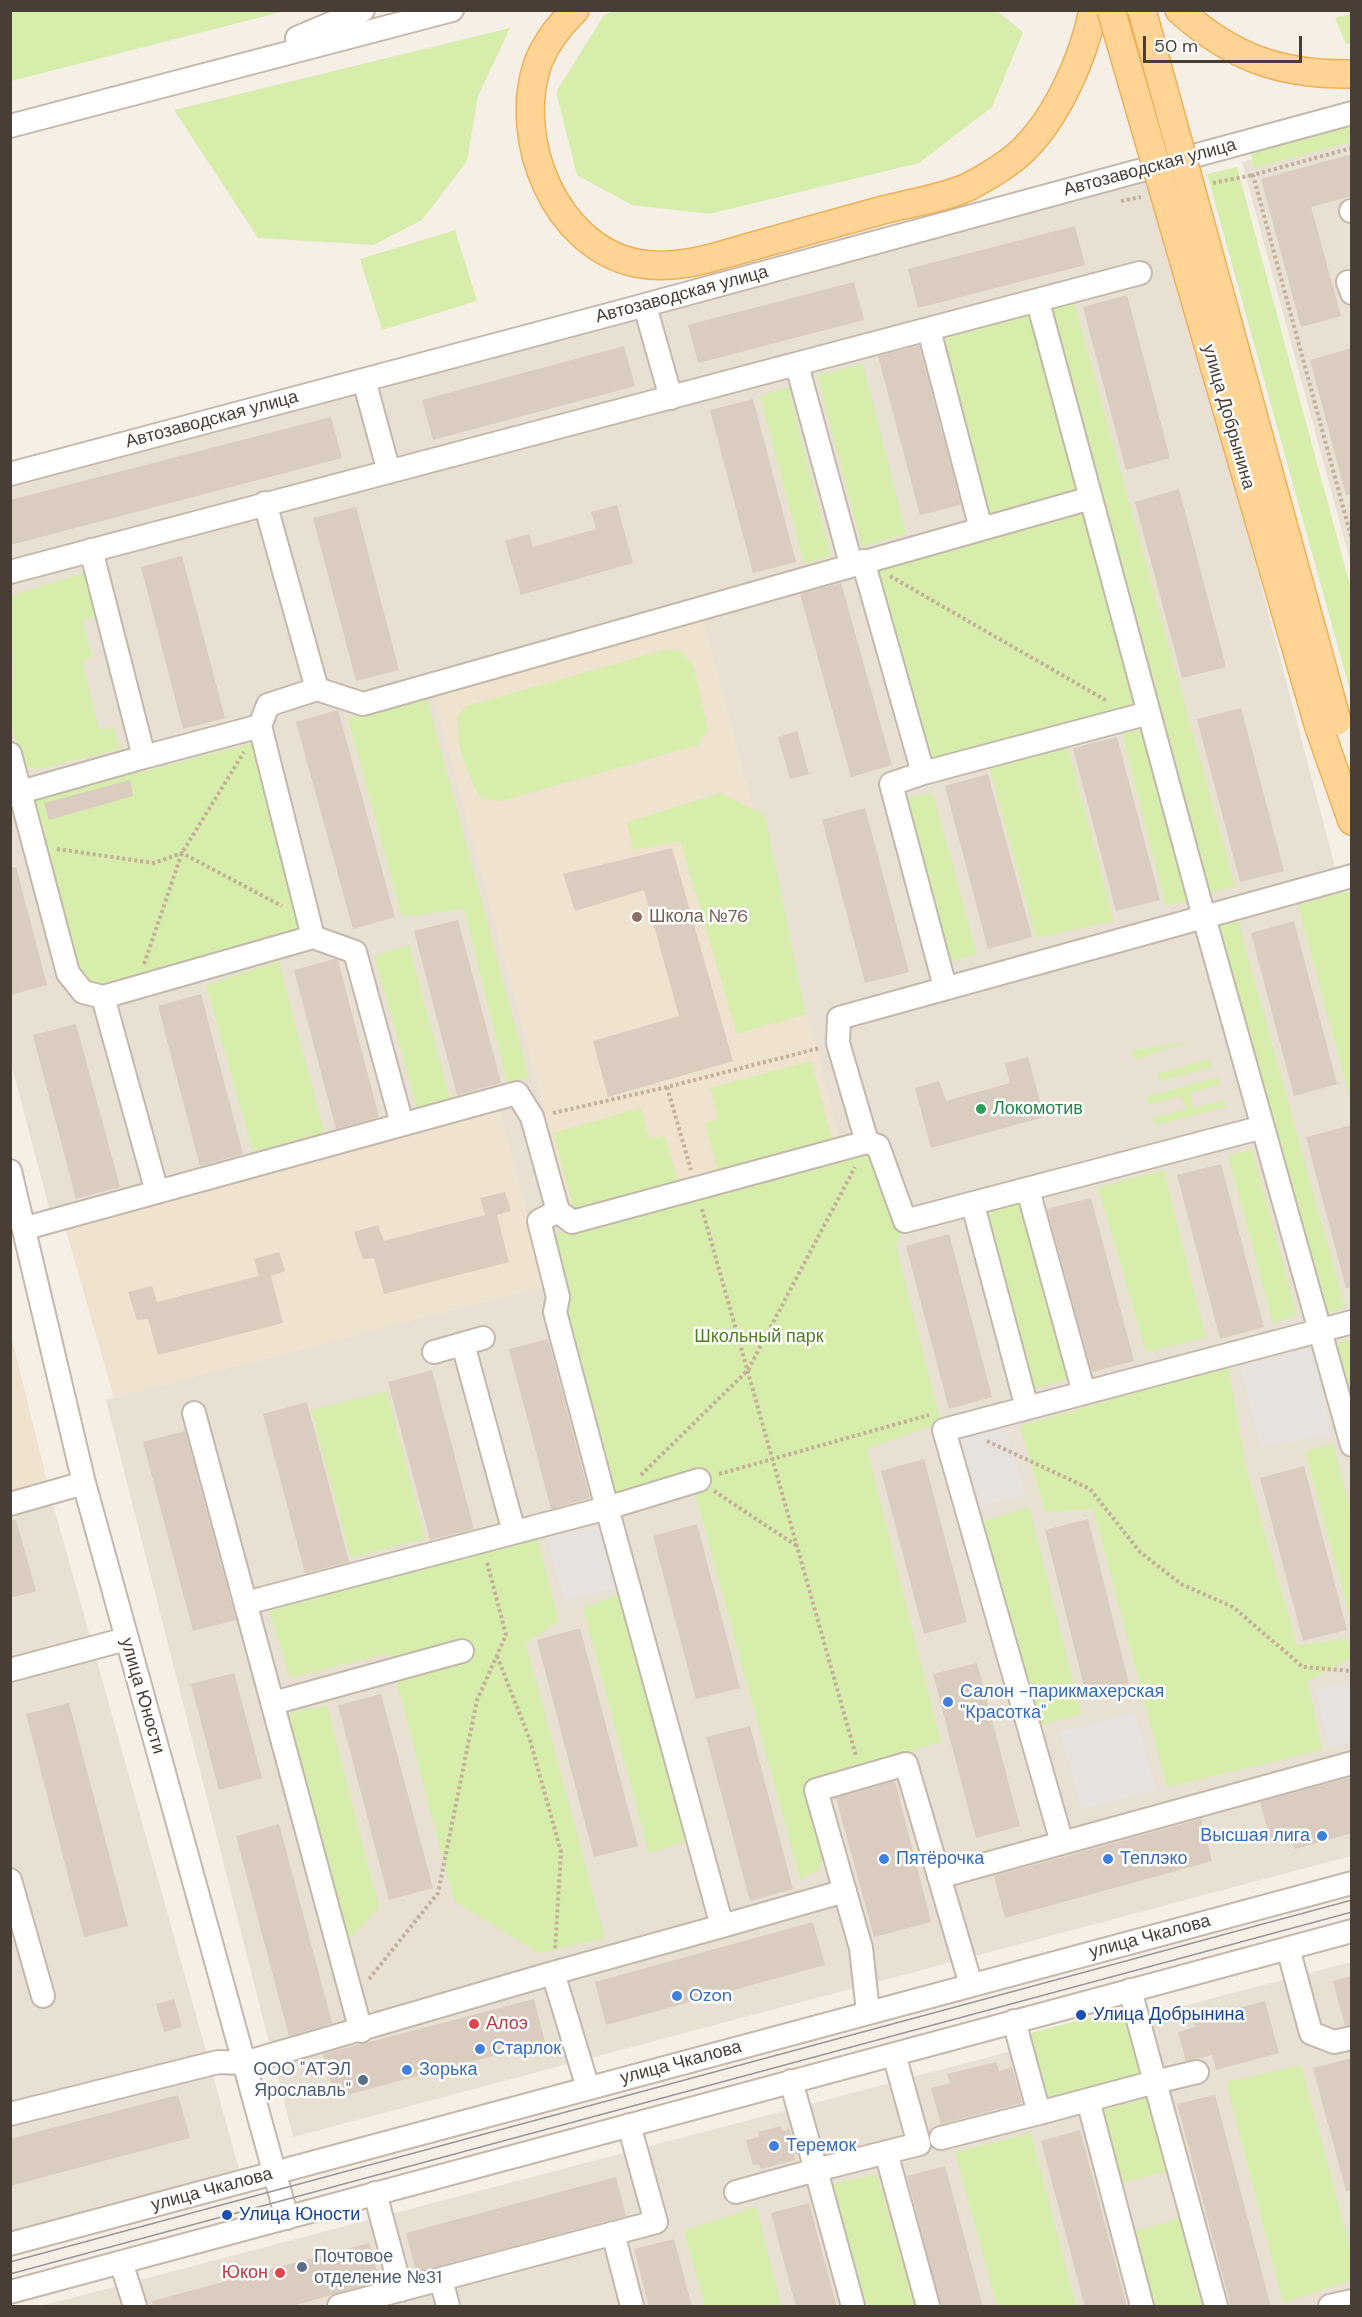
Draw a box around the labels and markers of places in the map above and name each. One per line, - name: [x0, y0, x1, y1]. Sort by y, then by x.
- place label: Школа №76: [649, 906, 748, 928]
- marker: Школа №76: [630, 910, 644, 924]
- place label: Локомотив: [993, 1098, 1083, 1120]
- marker: Локомотив: [974, 1102, 988, 1116]
- place label: Салон -парикмахерская "Красотка": [960, 1681, 1164, 1724]
- marker: Салон -парикмахерская "Красотка": [941, 1695, 955, 1709]
- place label: Высшая лига: [1200, 1825, 1310, 1847]
- marker: Высшая лига: [1315, 1829, 1329, 1843]
- place label: Пятёрочка: [896, 1848, 984, 1870]
- place label: Теплэко: [1120, 1848, 1188, 1870]
- marker: Пятёрочка: [877, 1852, 891, 1866]
- marker: Теплэко: [1101, 1852, 1115, 1866]
- place label: Ozon: [689, 1985, 732, 2007]
- marker: Ozon: [670, 1989, 684, 2003]
- place label: Улица Добрынина: [1093, 2004, 1245, 2026]
- marker: Улица Добрынина: [1074, 2008, 1088, 2022]
- place label: Алоэ: [486, 2013, 528, 2035]
- marker: Алоэ: [467, 2017, 481, 2031]
- place label: Старлок: [492, 2038, 561, 2060]
- marker: Старлок: [473, 2042, 487, 2056]
- place label: ООО "АТЭЛ Ярославль": [253, 2059, 351, 2102]
- place label: Зорька: [419, 2059, 478, 2081]
- marker: Зорька: [400, 2063, 414, 2077]
- marker: ООО "АТЭЛ Ярославль": [356, 2073, 370, 2087]
- place label: Теремок: [786, 2135, 856, 2157]
- marker: Теремок: [767, 2139, 781, 2153]
- place label: Улица Юности: [239, 2204, 360, 2226]
- marker: Улица Юности: [220, 2208, 234, 2222]
- place label: Почтовое отделение №31: [314, 2246, 442, 2288]
- marker: Почтовое отделение №31: [295, 2260, 309, 2274]
- place label: Юкон: [222, 2262, 268, 2284]
- marker: Юкон: [273, 2266, 287, 2280]

